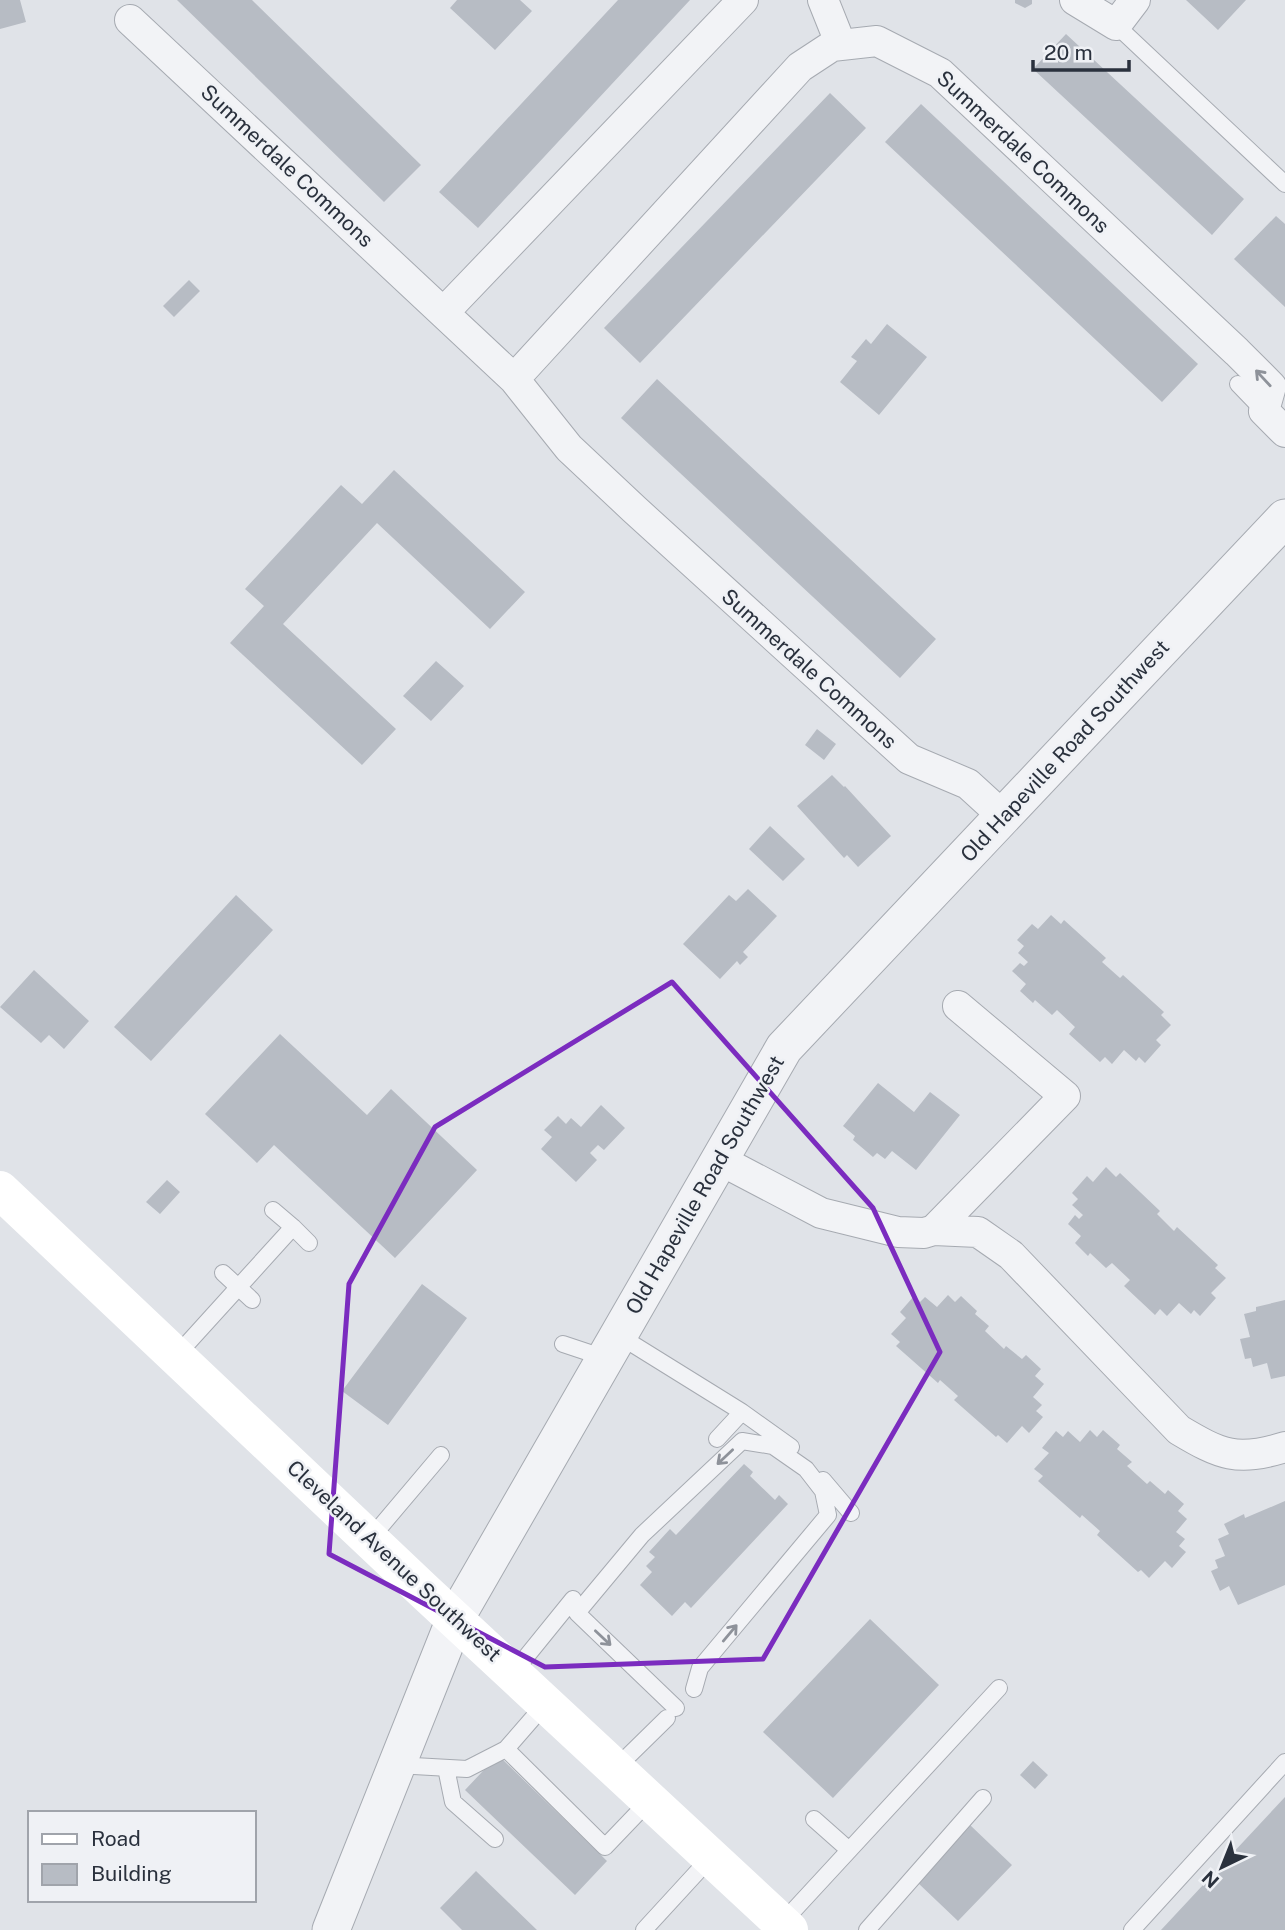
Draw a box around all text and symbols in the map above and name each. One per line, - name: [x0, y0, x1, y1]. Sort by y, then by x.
- scale bar: [1033, 28, 1129, 72]
- text: 20 m: [1044, 40, 1093, 65]
- street label: Summerdale Commons: [932, 65, 1115, 238]
- street label: Summerdale Commons: [196, 79, 379, 252]
- one-way arrow: [1254, 370, 1271, 387]
- street label: Summerdale Commons: [717, 584, 902, 754]
- street label: Old Hapeville Road Southwest: [955, 634, 1174, 867]
- street label: Old Hapeville Road Southwest: [620, 1051, 789, 1319]
- one-way arrow: [717, 1448, 734, 1465]
- street label: Cleveland Avenue Southwest: [282, 1455, 507, 1666]
- one-way arrow: [722, 1624, 738, 1642]
- one-way arrow: [594, 1629, 611, 1646]
- legend: [28, 1811, 256, 1902]
- text: Road: [91, 1826, 141, 1851]
- north arrow: [1187, 1832, 1257, 1902]
- text: Building: [91, 1861, 172, 1886]
- text: N: [1197, 1866, 1223, 1893]

